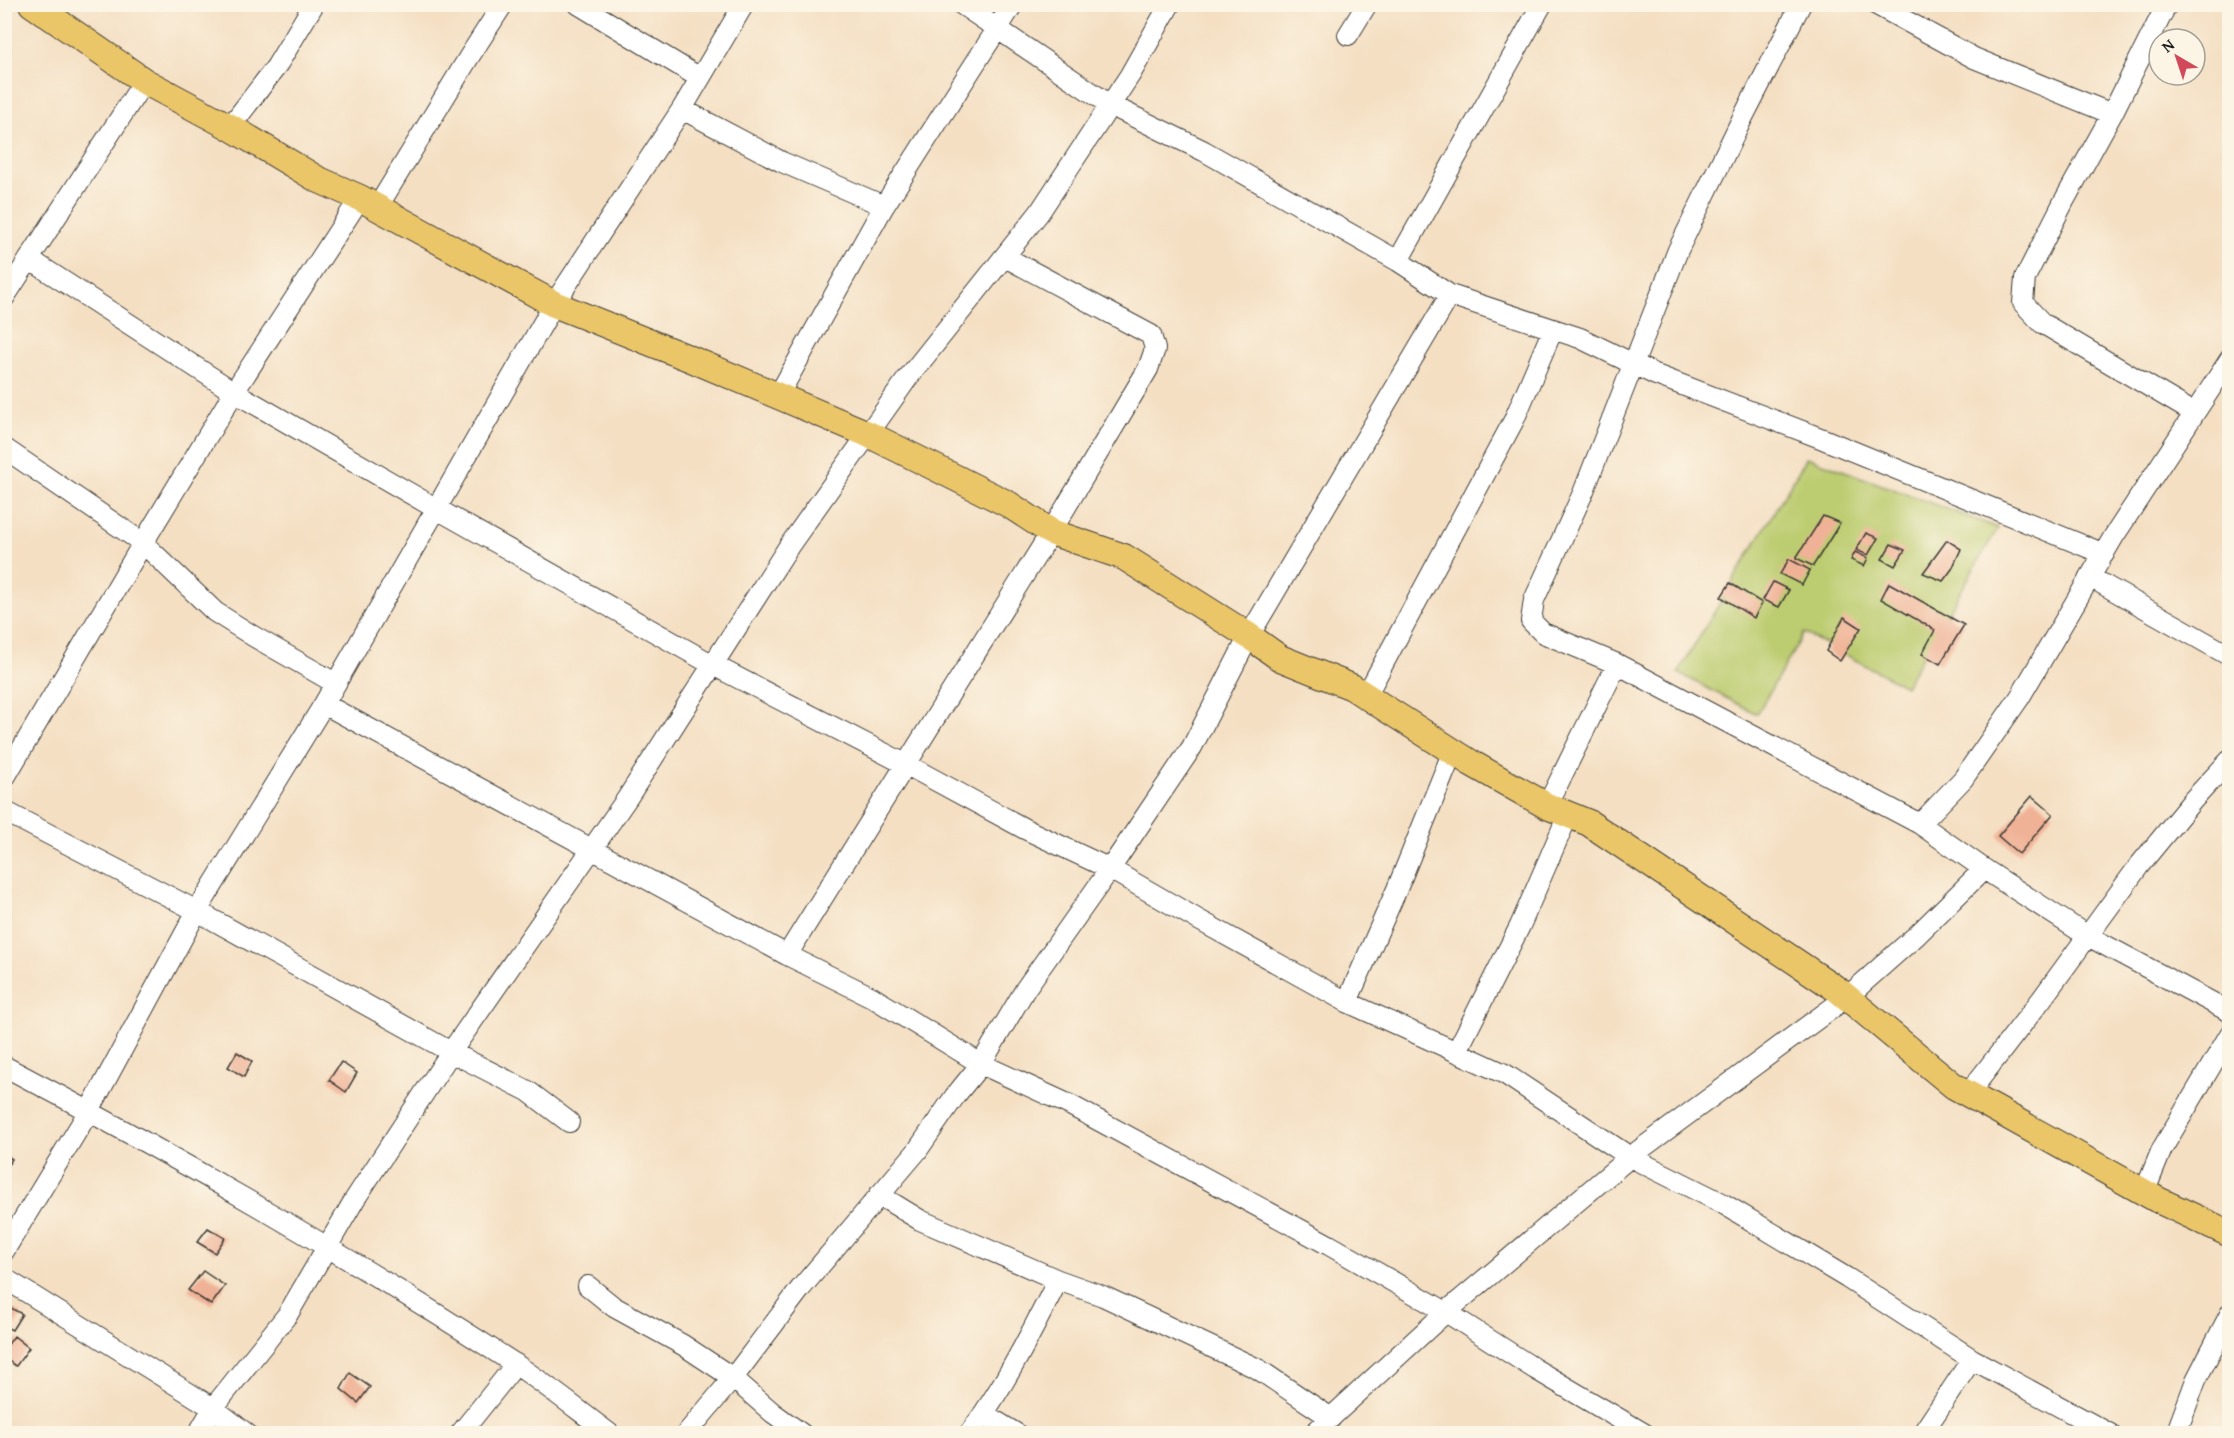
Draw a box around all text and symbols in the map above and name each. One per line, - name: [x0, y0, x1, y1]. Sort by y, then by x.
- north arrow: [2147, 27, 2207, 87]
- text: N: [2156, 32, 2180, 58]

